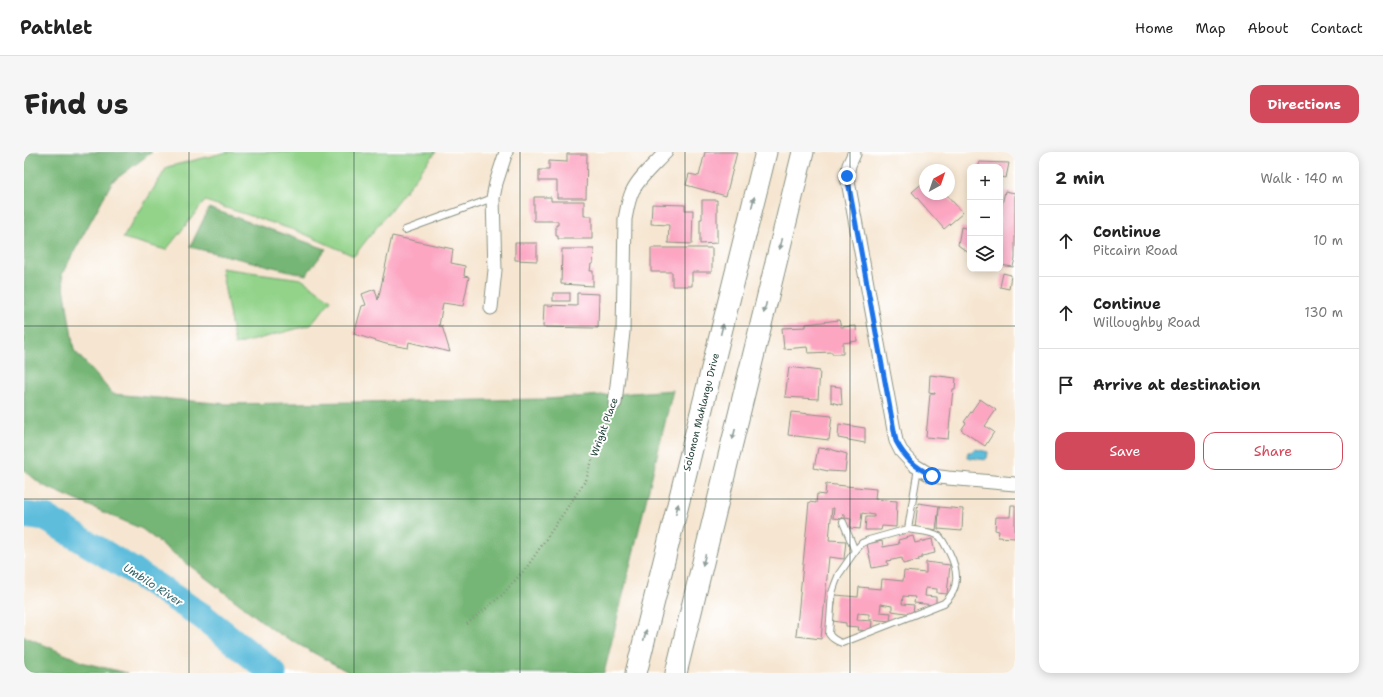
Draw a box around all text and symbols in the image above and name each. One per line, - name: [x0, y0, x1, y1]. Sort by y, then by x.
- text: Pathlet: [20, 15, 92, 40]
- text: Home: [1135, 19, 1174, 37]
- text: Map: [1196, 19, 1226, 37]
- text: About: [1248, 19, 1289, 37]
- text: Contact: [1311, 19, 1363, 37]
- text: Find us: [24, 85, 129, 123]
- button: Directions: [1250, 85, 1359, 123]
- north arrow: [919, 164, 955, 200]
- map controls: [967, 164, 1003, 272]
- button: +: [967, 164, 1003, 200]
- route end: [838, 167, 856, 185]
- text: 2 min: [1055, 167, 1105, 189]
- text: Walk · 140 m: [1260, 170, 1343, 187]
- one-way arrow: [750, 196, 756, 208]
- button: −: [967, 200, 1003, 236]
- text: Continue: [1093, 222, 1161, 242]
- icon: ahead: [1055, 230, 1077, 252]
- text: 10 m: [1313, 232, 1343, 249]
- button: layers: [967, 236, 1003, 272]
- one-way arrow: [777, 238, 783, 250]
- text: Pitcairn Road: [1093, 242, 1178, 259]
- text: Continue: [1093, 294, 1161, 314]
- one-way arrow: [762, 301, 768, 314]
- icon: ahead: [1055, 302, 1077, 324]
- text: 130 m: [1305, 304, 1343, 321]
- text: Willoughby Road: [1093, 314, 1200, 331]
- one-way arrow: [719, 322, 725, 335]
- street label: Solomon Mahlangu Drive: [680, 351, 722, 472]
- icon: arrive: [1055, 374, 1077, 396]
- text: Arrive at destination: [1093, 375, 1261, 395]
- street label: Wright Place: [587, 395, 621, 458]
- one-way arrow: [731, 428, 737, 440]
- button: Save: [1055, 432, 1195, 470]
- button: Share: [1203, 432, 1343, 470]
- route start: [923, 467, 941, 485]
- one-way arrow: [674, 503, 680, 515]
- one-way arrow: [700, 554, 706, 566]
- water label: Umbilo River: [120, 560, 186, 610]
- one-way arrow: [642, 629, 648, 641]

